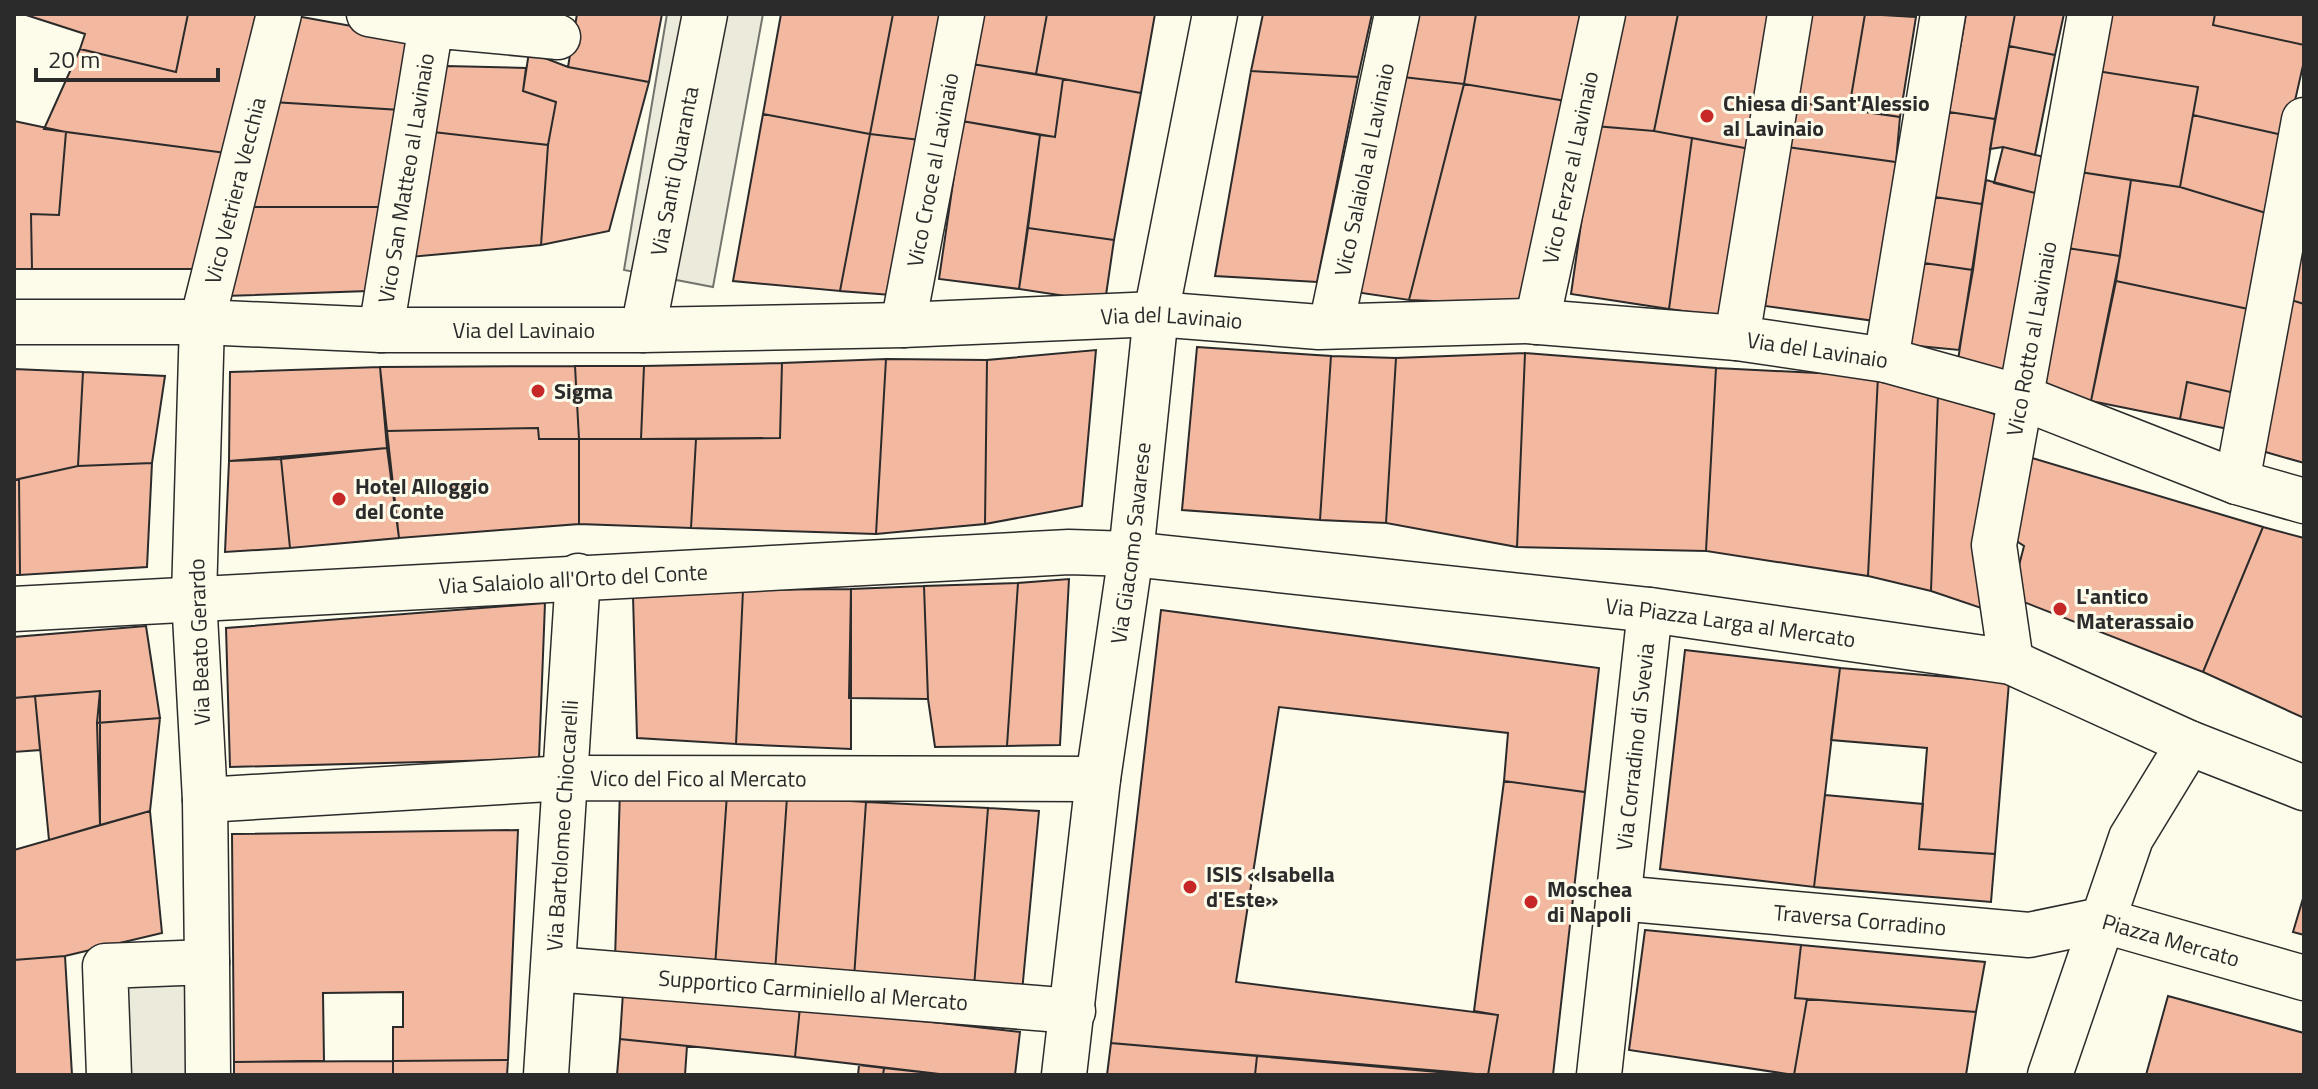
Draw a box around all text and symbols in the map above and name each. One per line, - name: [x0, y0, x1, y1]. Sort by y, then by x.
- scale bar: [36, 32, 218, 82]
- text: 20 m: [48, 41, 100, 77]
- street label: Vico San Matteo al Lavinaio: [369, 50, 443, 306]
- street label: Vico Salaiola al Lavinaio: [1325, 60, 1403, 279]
- street label: Vico Ferze al Lavinaio: [1533, 68, 1607, 267]
- street label: Vico Croce al Lavinaio: [897, 70, 968, 270]
- street label: Via Santi Quaranta: [641, 83, 707, 259]
- place label: Chiesa di Sant'Alessio al Lavinaio: [1723, 86, 1930, 145]
- street label: Vico Vetriera Vecchia: [195, 93, 275, 288]
- marker: Chiesa di Sant'Alessio al Lavinaio: [1698, 107, 1716, 125]
- street label: Vico Rotto al Lavinaio: [1997, 238, 2066, 439]
- street label: Via del Lavinaio: [1100, 297, 1244, 338]
- street label: Via del Lavinaio: [453, 313, 595, 347]
- street label: Via del Lavinaio: [1744, 323, 1890, 377]
- place label: Sigma: [554, 374, 613, 408]
- marker: Sigma: [529, 382, 547, 400]
- street label: Via Giacomo Savarese: [1101, 441, 1160, 646]
- place label: Hotel Alloggio del Conte: [355, 469, 489, 528]
- marker: Hotel Alloggio del Conte: [330, 490, 348, 508]
- street label: Via Salaiolo all'Orto del Conte: [438, 555, 709, 603]
- street label: Via Beato Gerardo: [179, 558, 219, 726]
- place label: L'antico Materassaio: [2076, 579, 2194, 638]
- street label: Via Piazza Larga al Mercato: [1604, 588, 1858, 656]
- marker: L'antico Materassaio: [2051, 600, 2069, 618]
- street label: Via Corradino di Svevia: [1607, 641, 1663, 853]
- street label: Via Bartolomeo Chioccarelli: [537, 699, 587, 952]
- street label: Vico del Fico al Mercato: [590, 761, 807, 795]
- place label: ISIS «Isabella d'Este»: [1206, 857, 1335, 916]
- place label: Moschea di Napoli: [1547, 872, 1632, 931]
- marker: ISIS «Isabella d'Este»: [1181, 878, 1199, 896]
- marker: Moschea di Napoli: [1522, 893, 1540, 911]
- street label: Traversa Corradino: [1772, 895, 1948, 944]
- street label: Piazza Mercato: [2098, 904, 2244, 976]
- street label: Supportico Carminiello al Mercato: [657, 960, 969, 1019]

